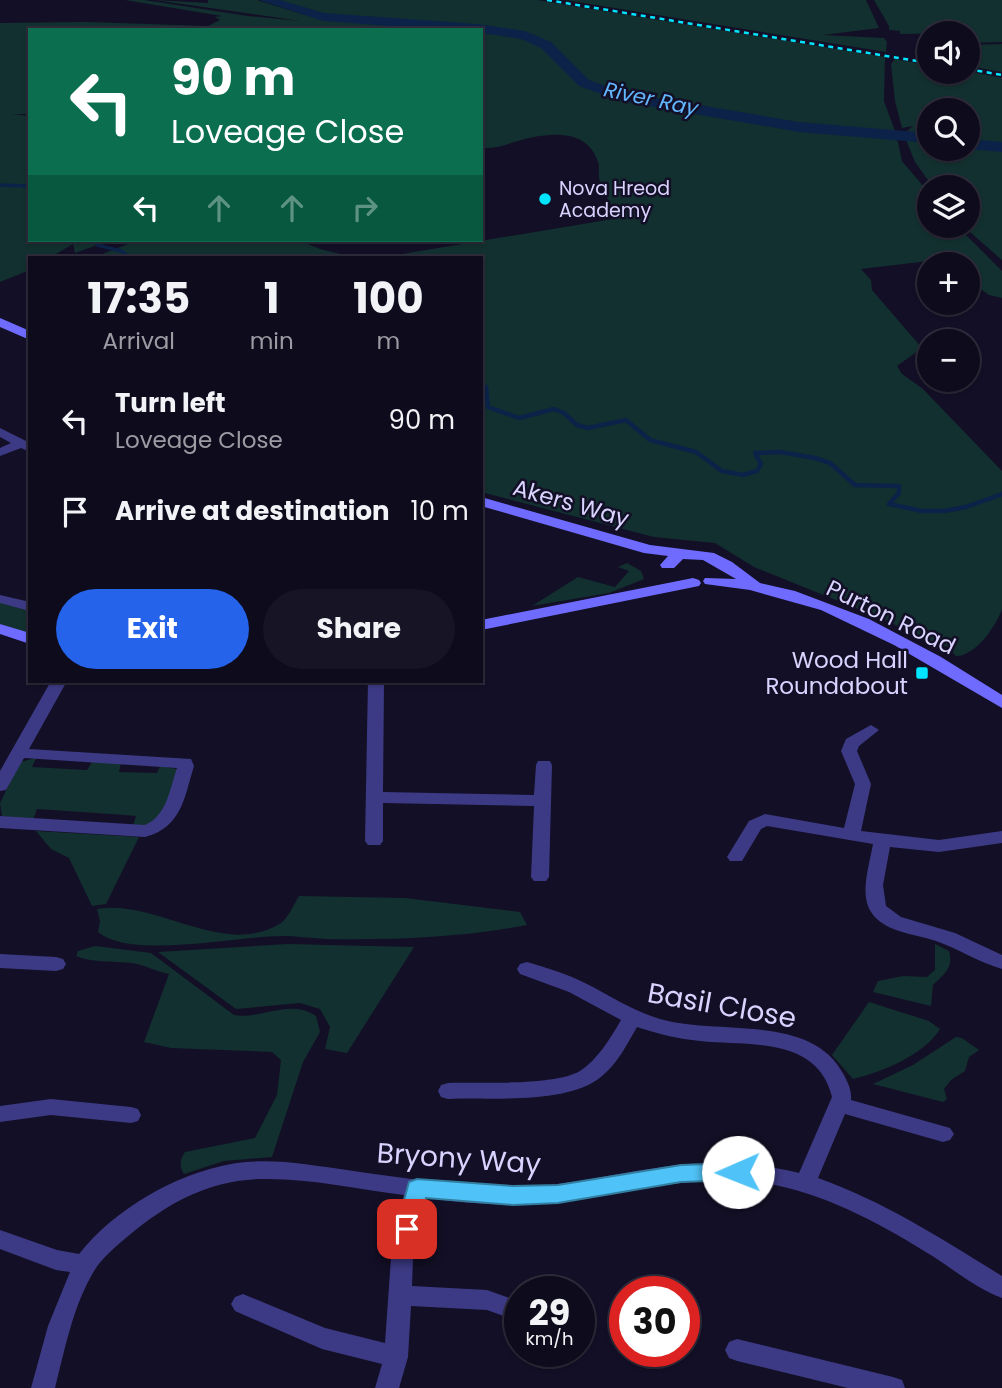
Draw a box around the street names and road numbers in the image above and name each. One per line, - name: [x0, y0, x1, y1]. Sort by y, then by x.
- street label: Akers Way: [509, 471, 633, 535]
- street label: Purton Road: [821, 572, 961, 662]
- street label: Basil Close: [644, 973, 799, 1038]
- street label: Bryony Way: [376, 1133, 543, 1184]

